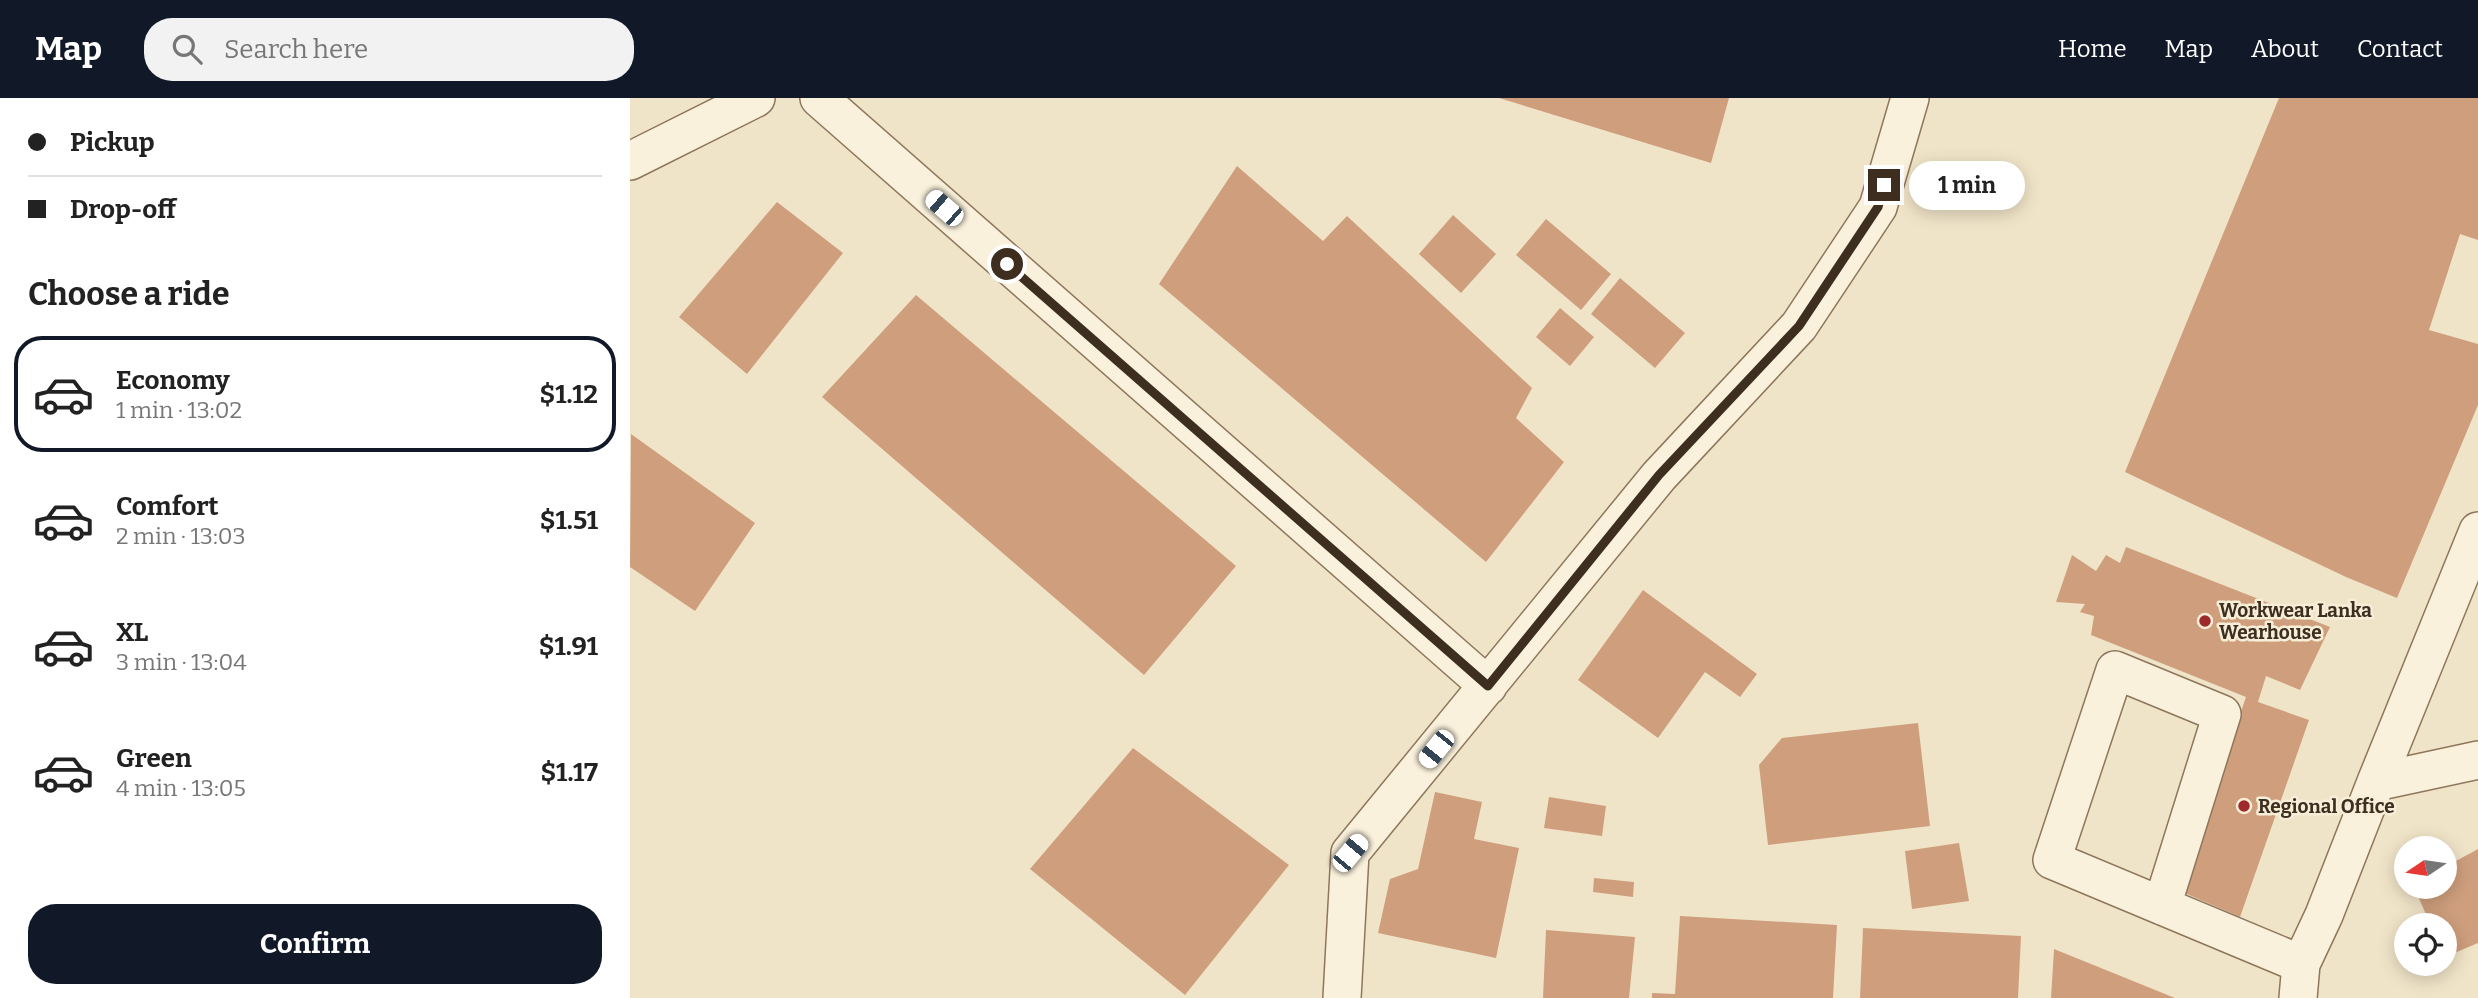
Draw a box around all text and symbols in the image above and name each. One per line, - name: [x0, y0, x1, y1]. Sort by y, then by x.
- search box: [144, 18, 634, 81]
- text: Map: [35, 29, 102, 69]
- icon: search: [168, 30, 206, 68]
- text: Search here: [224, 34, 368, 65]
- text: Home: [2058, 35, 2127, 63]
- text: Map: [2165, 35, 2213, 63]
- text: About: [2251, 35, 2319, 63]
- text: Contact: [2357, 35, 2443, 63]
- text: Pickup: [70, 127, 155, 158]
- callout: 1 min: [1908, 160, 2024, 210]
- route end: [1868, 169, 1900, 201]
- text: 1 min: [1938, 171, 1996, 199]
- car: [922, 186, 967, 230]
- text: Drop-off: [70, 194, 176, 225]
- route start: [991, 248, 1023, 280]
- text: Choose a ride: [28, 275, 229, 313]
- icon: car: [32, 363, 95, 426]
- text: Economy: [116, 365, 230, 396]
- text: $1.12: [540, 379, 598, 410]
- text: 1 min · 13:02: [116, 396, 242, 424]
- icon: car: [32, 489, 95, 552]
- text: Comfort: [116, 491, 219, 522]
- text: $1.51: [540, 505, 598, 536]
- text: 2 min · 13:03: [116, 522, 246, 550]
- place label: Workwear Lanka Wearhouse: [2219, 599, 2372, 644]
- marker: Workwear Lanka Wearhouse: [2197, 613, 2213, 629]
- icon: car: [32, 615, 95, 678]
- text: XL: [116, 617, 148, 648]
- text: $1.91: [539, 631, 598, 662]
- text: 3 min · 13:04: [116, 648, 247, 676]
- car: [1415, 726, 1458, 772]
- icon: car: [32, 741, 95, 804]
- text: Green: [116, 743, 192, 774]
- text: $1.17: [540, 757, 598, 788]
- text: 4 min · 13:05: [116, 774, 246, 802]
- place label: Regional Office: [2258, 795, 2395, 818]
- marker: Regional Office: [2236, 798, 2252, 814]
- car: [1329, 830, 1372, 876]
- north arrow: [2394, 836, 2457, 900]
- map controls: [2394, 836, 2457, 976]
- button: Confirm: [28, 904, 602, 984]
- button: locate: [2394, 913, 2457, 976]

